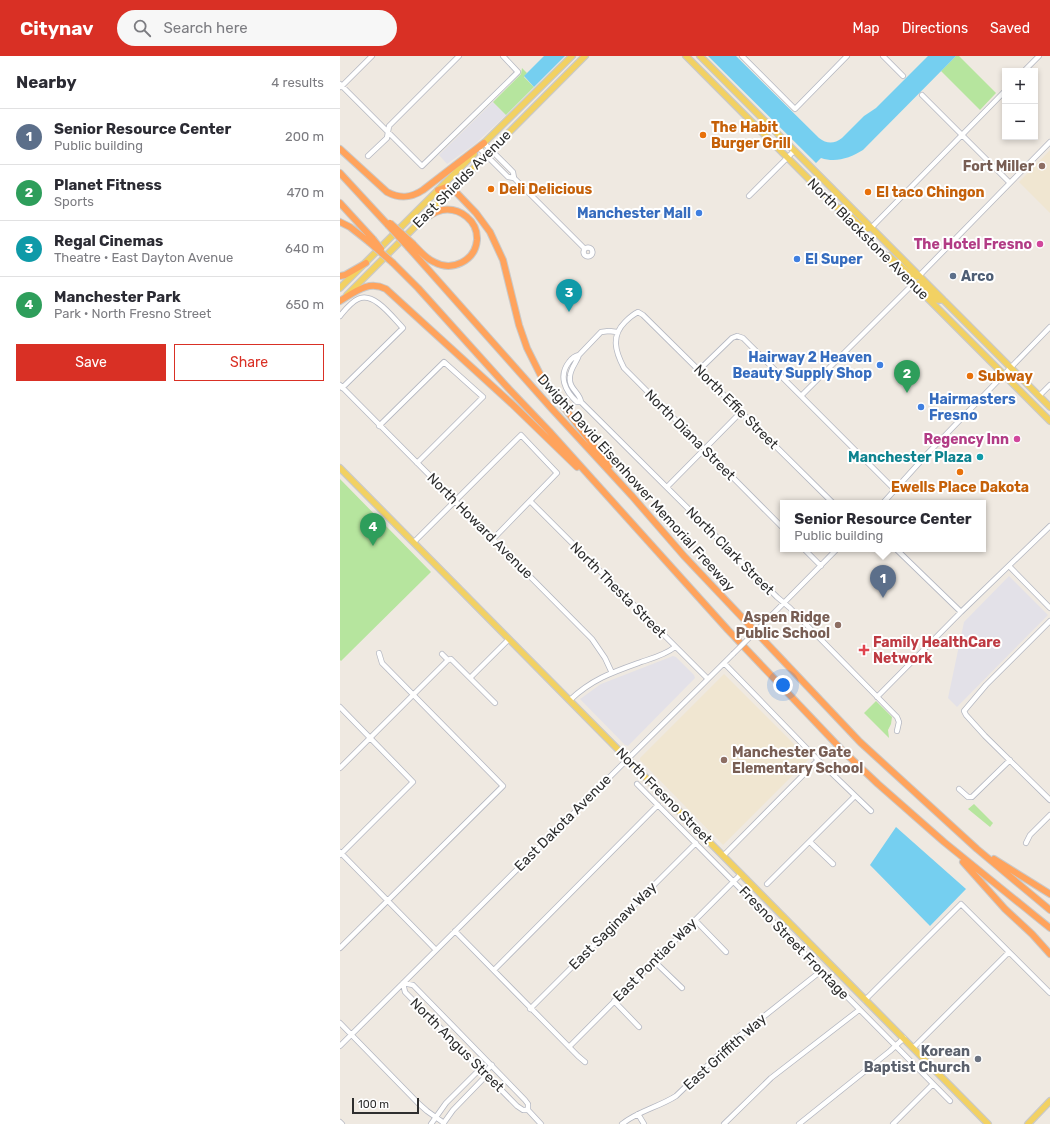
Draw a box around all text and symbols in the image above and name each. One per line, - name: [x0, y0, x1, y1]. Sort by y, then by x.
- search box: [117, 10, 397, 46]
- text: Citynav: [20, 17, 93, 40]
- icon: search: [131, 17, 153, 39]
- text: Search here: [163, 19, 248, 37]
- text: Map: [853, 20, 880, 37]
- text: Directions: [902, 20, 968, 37]
- text: Saved: [990, 20, 1030, 37]
- map controls: [1002, 68, 1038, 140]
- button: +: [1002, 68, 1038, 104]
- text: Nearby: [16, 72, 77, 92]
- text: 4 results: [271, 75, 324, 90]
- button: −: [1002, 104, 1038, 140]
- place label: The Habit Burger Grill: [711, 119, 791, 152]
- text: Senior Resource Center: [54, 120, 231, 138]
- street label: East Shields Avenue: [409, 126, 515, 232]
- text: 1: [26, 129, 32, 144]
- text: 200 m: [285, 129, 324, 144]
- marker: The Habit Burger Grill: [698, 130, 708, 140]
- text: Public building: [54, 138, 143, 153]
- place label: Fort Miller: [963, 158, 1035, 175]
- marker: Fort Miller: [1037, 161, 1047, 171]
- street label: North Blackstone Avenue: [804, 175, 932, 303]
- text: Planet Fitness: [54, 176, 162, 194]
- place label: Deli Delicious: [499, 181, 592, 198]
- marker: Deli Delicious: [486, 184, 496, 194]
- place label: El taco Chingon: [876, 184, 985, 201]
- text: 2: [25, 185, 33, 200]
- text: 470 m: [286, 185, 324, 200]
- marker: El taco Chingon: [863, 187, 873, 197]
- text: Sports: [54, 194, 94, 209]
- place label: Manchester Mall: [577, 205, 691, 222]
- marker: Manchester Mall: [694, 208, 704, 218]
- text: Regal Cinemas: [54, 232, 163, 250]
- place label: The Hotel Fresno: [914, 236, 1032, 253]
- marker: The Hotel Fresno: [1035, 239, 1045, 249]
- text: 3: [25, 241, 33, 256]
- text: 640 m: [285, 241, 324, 256]
- text: Theatre · East Dayton Avenue: [54, 250, 233, 265]
- place label: El Super: [805, 251, 863, 268]
- marker: El Super: [792, 254, 802, 264]
- place label: Arco: [961, 268, 994, 285]
- marker: Arco: [948, 271, 958, 281]
- pin: 3: [556, 279, 582, 312]
- text: Manchester Park: [54, 288, 181, 306]
- text: 4: [25, 297, 33, 312]
- text: 650 m: [285, 297, 324, 312]
- text: Park · North Fresno Street: [54, 306, 211, 321]
- button: Save: [16, 344, 166, 381]
- button: Share: [174, 344, 324, 381]
- place label: Hairway 2 Heaven Beauty Supply Shop: [732, 349, 872, 382]
- marker: Hairway 2 Heaven Beauty Supply Shop: [875, 360, 885, 370]
- pin: 2: [894, 360, 920, 393]
- street label: North Effie Street: [690, 361, 782, 453]
- place label: Subway: [978, 368, 1033, 385]
- street label: Dwight David Eisenhower Memorial Freeway: [534, 371, 738, 595]
- marker: Subway: [965, 371, 975, 381]
- street label: North Diana Street: [641, 386, 739, 484]
- place label: Hairmasters Fresno: [929, 391, 1016, 424]
- marker: Hairmasters Fresno: [916, 402, 926, 412]
- place label: Regency Inn: [923, 431, 1009, 448]
- marker: Regency Inn: [1012, 434, 1022, 444]
- place label: Manchester Plaza: [848, 449, 972, 466]
- marker: Manchester Plaza: [975, 452, 985, 462]
- marker: Ewells Place Dakota: [955, 467, 965, 477]
- street label: North Howard Avenue: [424, 470, 537, 583]
- place label: Ewells Place Dakota: [891, 479, 1029, 496]
- popup: [780, 500, 986, 552]
- street label: North Clark Street: [683, 504, 778, 599]
- text: Senior Resource Center: [794, 510, 972, 528]
- pin: 4: [360, 513, 386, 546]
- text: Public building: [794, 528, 883, 543]
- street label: North Thesta Street: [567, 539, 670, 642]
- pin: 1: [870, 565, 896, 598]
- place label: Aspen Ridge Public School: [736, 609, 830, 642]
- marker: Aspen Ridge Public School: [833, 620, 843, 630]
- place label: Family HealthCare Network: [873, 634, 1001, 667]
- marker: Family HealthCare Network: [858, 644, 870, 656]
- your location: [773, 675, 793, 695]
- street label: North Fresno Street: [612, 744, 716, 848]
- place label: Manchester Gate Elementary School: [732, 744, 863, 777]
- marker: Manchester Gate Elementary School: [719, 755, 729, 765]
- street label: East Dakota Avenue: [511, 771, 615, 875]
- street label: East Saginaw Way: [566, 878, 661, 973]
- street label: Fresno Street Frontage: [735, 883, 853, 1003]
- street label: East Pontiac Way: [610, 914, 701, 1005]
- street label: North Angus Street: [406, 994, 508, 1096]
- street label: East Griffith Way: [680, 1010, 770, 1094]
- place label: Korean Baptist Church: [864, 1043, 970, 1076]
- marker: Korean Baptist Church: [973, 1054, 983, 1064]
- scale bar: [352, 1096, 419, 1115]
- text: 100 m: [358, 1098, 389, 1111]

